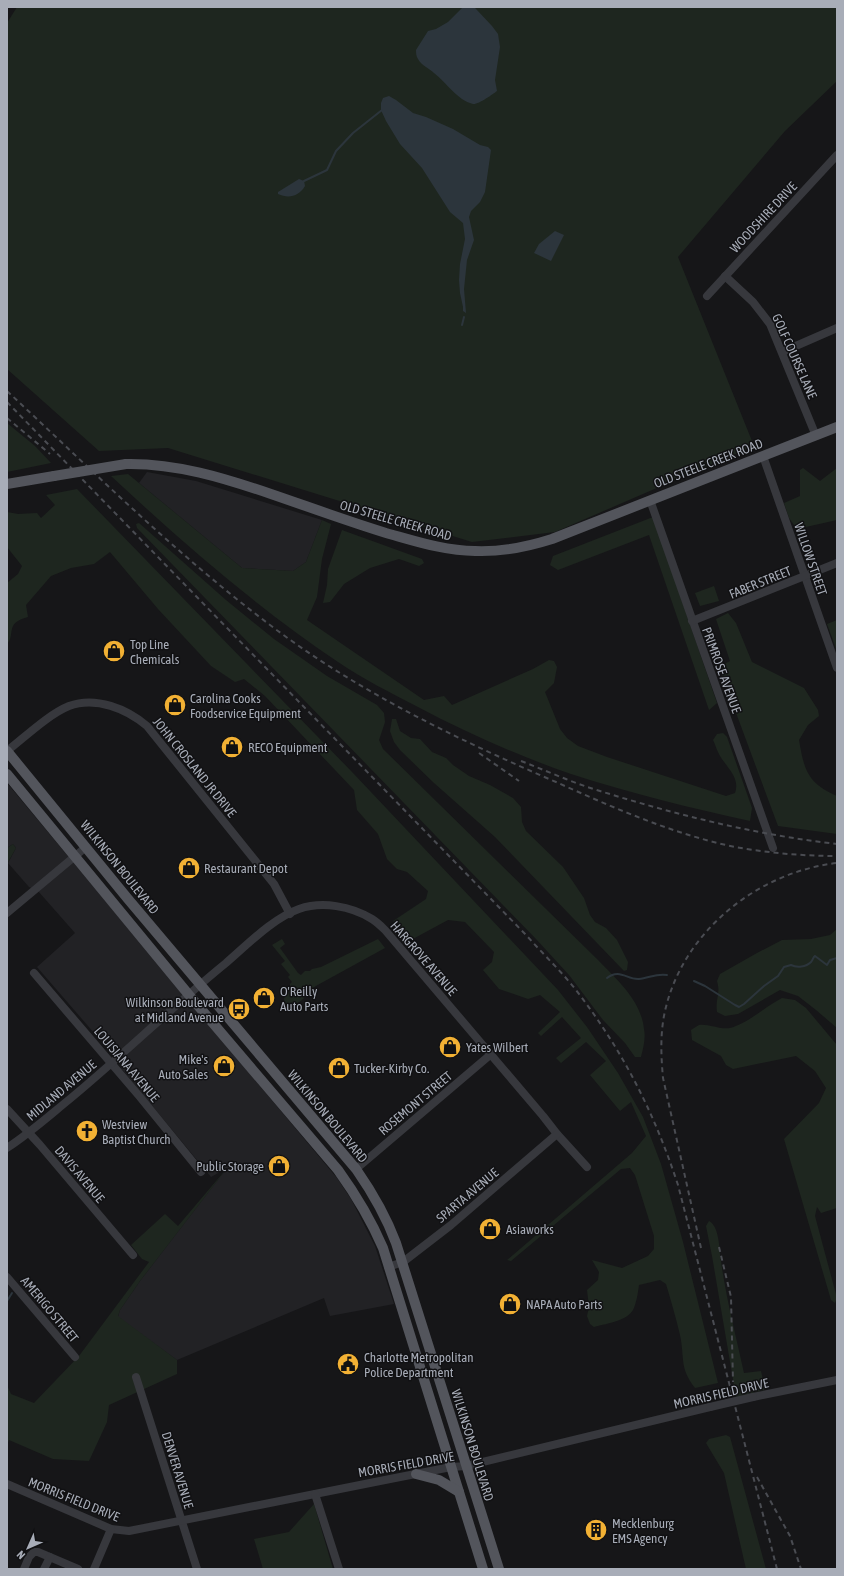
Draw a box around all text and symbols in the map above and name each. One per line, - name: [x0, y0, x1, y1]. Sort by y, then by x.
- street label: WOODSHIRE DRIVE: [727, 179, 800, 256]
- street label: GOLF COURSE LANE: [769, 311, 820, 401]
- street label: OLD STEELE CREEK ROAD: [652, 436, 765, 491]
- street label: OLD STEELE CREEK ROAD: [338, 497, 453, 544]
- street label: WILLOW STREET: [791, 521, 830, 598]
- street label: FABER STREET: [727, 563, 794, 602]
- street label: PRIMROSE AVENUE: [699, 625, 744, 716]
- place label: Top Line Chemicals: [130, 637, 180, 667]
- shop icon: Top Line Chemicals: [101, 638, 127, 664]
- place label: Carolina Cooks Foodservice Equipment: [190, 691, 301, 721]
- shop icon: Carolina Cooks Foodservice Equipment: [162, 692, 188, 718]
- street label: JOHN CROSLAND JR DRIVE: [150, 715, 240, 820]
- shop icon: RECO Equipment: [219, 734, 245, 760]
- place label: RECO Equipment: [248, 740, 328, 755]
- street label: WILKINSON BOULEVARD: [77, 818, 162, 917]
- shop icon: Restaurant Depot: [176, 855, 202, 881]
- place label: Restaurant Depot: [204, 861, 288, 876]
- street label: HARGROVE AVENUE: [387, 918, 460, 999]
- place label: O'Reilly Auto Parts: [280, 984, 329, 1014]
- shop icon: O'Reilly Auto Parts: [251, 985, 277, 1011]
- place label: Wilkinson Boulevard at Midland Avenue: [126, 995, 224, 1025]
- bus stop icon: Wilkinson Boulevard at Midland Avenue: [226, 996, 252, 1022]
- street label: LOUISIANA AVENUE: [91, 1024, 163, 1105]
- shop icon: Yates Wilbert: [437, 1034, 463, 1060]
- place label: Yates Wilbert: [466, 1040, 529, 1055]
- place label: Mike's Auto Sales: [159, 1052, 208, 1082]
- shop icon: Mike's Auto Sales: [211, 1053, 237, 1079]
- shop icon: Tucker-Kirby Co.: [326, 1055, 352, 1081]
- street label: MIDLAND AVENUE: [23, 1057, 100, 1124]
- place label: Tucker-Kirby Co.: [354, 1061, 429, 1076]
- street label: WILKINSON BOULEVARD: [285, 1067, 371, 1166]
- street label: ROSEMONT STREET: [376, 1068, 455, 1138]
- place label: Westview Baptist Church: [102, 1117, 171, 1147]
- church icon: Westview Baptist Church: [74, 1118, 100, 1144]
- street label: DAVIS AVENUE: [52, 1143, 108, 1206]
- shop icon: Public Storage: [266, 1153, 292, 1179]
- place label: Public Storage: [196, 1159, 264, 1174]
- street label: SPARTA AVENUE: [433, 1165, 502, 1226]
- shop icon: Asiaworks: [477, 1216, 503, 1242]
- place label: Asiaworks: [506, 1222, 554, 1237]
- street label: AMERIGO STREET: [18, 1273, 82, 1345]
- shop icon: NAPA Auto Parts: [497, 1291, 523, 1317]
- place label: NAPA Auto Parts: [526, 1297, 603, 1312]
- place label: Charlotte Metropolitan Police Department: [364, 1350, 474, 1380]
- public building icon: Charlotte Metropolitan Police Department: [335, 1351, 361, 1377]
- street label: MORRIS FIELD DRIVE: [672, 1375, 771, 1412]
- street label: WILKINSON BOULEVARD: [448, 1388, 497, 1503]
- street label: DENVER AVENUE: [159, 1430, 196, 1511]
- street label: MORRIS FIELD DRIVE: [357, 1449, 456, 1480]
- street label: MORRIS FIELD DRIVE: [26, 1474, 122, 1525]
- place label: Mecklenburg EMS Agency: [612, 1516, 674, 1546]
- building icon: Mecklenburg EMS Agency: [583, 1517, 609, 1543]
- north arrow: [8, 1528, 48, 1568]
- text: N: [14, 1549, 27, 1562]

